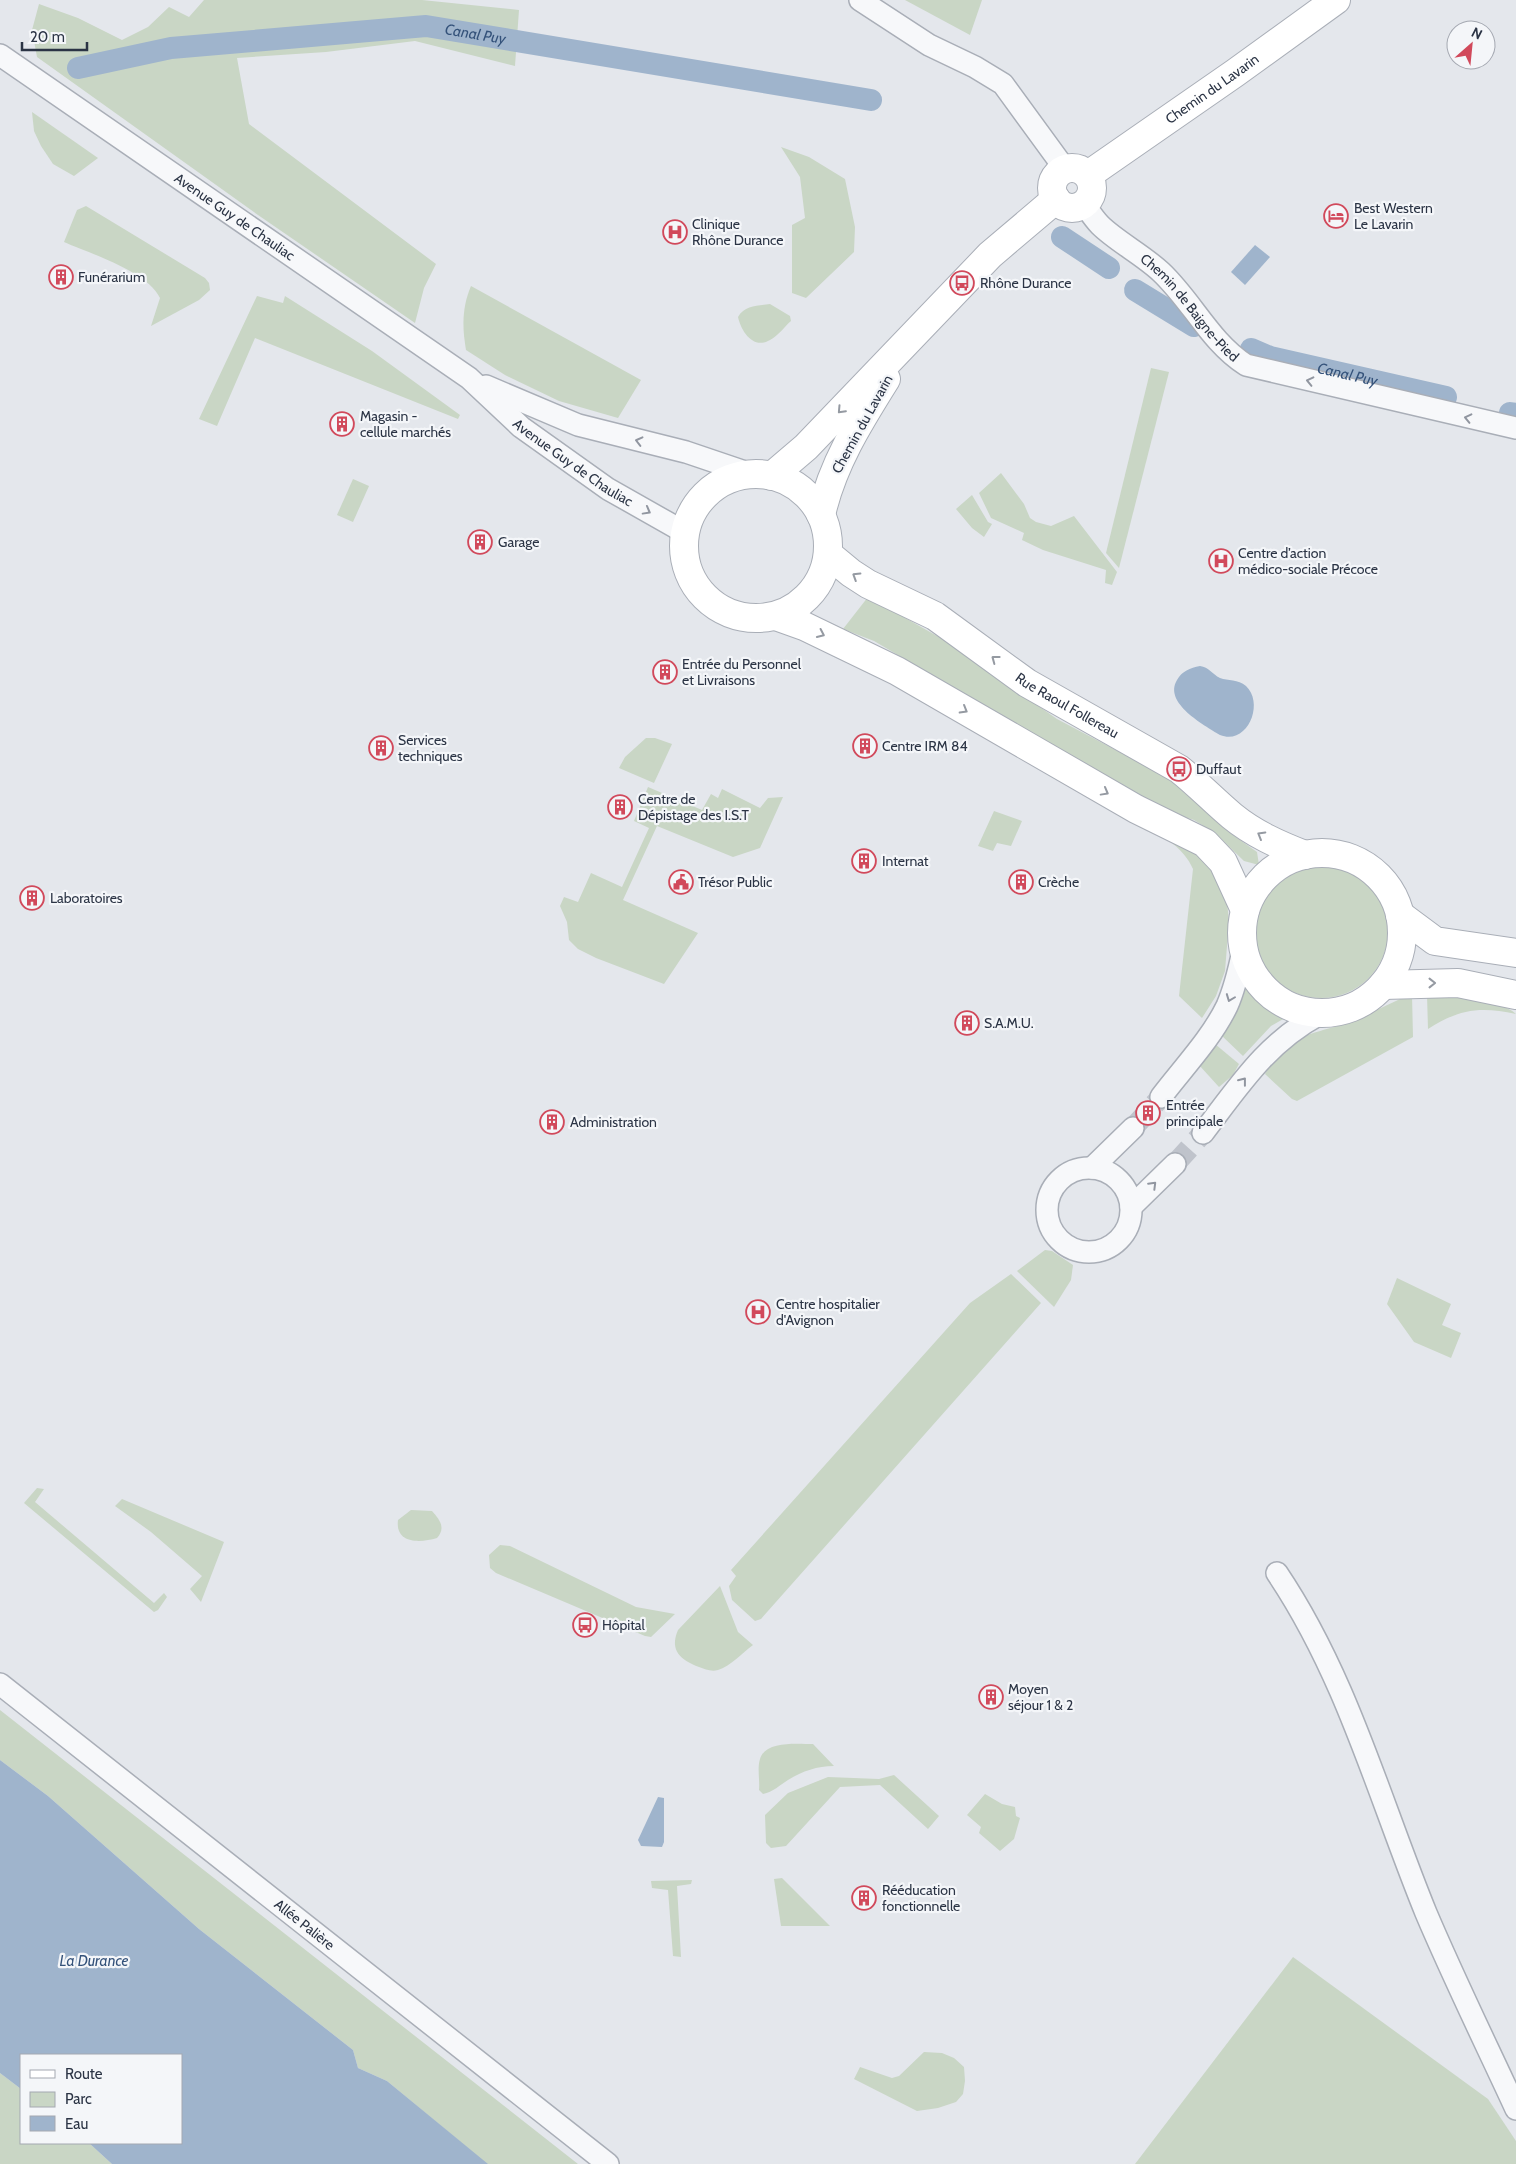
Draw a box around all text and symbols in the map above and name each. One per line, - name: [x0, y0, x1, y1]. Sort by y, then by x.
- scale bar: [22, 20, 88, 52]
- water label: Canal Puy: [444, 20, 508, 48]
- north arrow: [1446, 20, 1496, 70]
- text: N: [1468, 23, 1485, 44]
- text: 20 m: [30, 28, 65, 46]
- street label: Chemin du Lavarin: [1162, 50, 1262, 128]
- street label: Avenue Guy de Chauliac: [171, 169, 298, 264]
- place label: Best Western Le Lavarin: [1354, 199, 1433, 233]
- hotel icon: Best Western Le Lavarin: [1323, 203, 1349, 229]
- place label: Clinique Rhône Durance: [692, 215, 784, 249]
- hospital icon: Clinique Rhône Durance: [662, 219, 688, 245]
- street label: Chemin de Baigne-Pied: [1137, 250, 1243, 365]
- building icon: Funérarium: [48, 264, 74, 290]
- place label: Funérarium: [78, 268, 145, 286]
- bus stop icon: Rhône Durance: [949, 270, 975, 296]
- place label: Rhône Durance: [980, 274, 1072, 292]
- water label: Canal Puy: [1316, 359, 1380, 390]
- street label: Chemin du Lavarin: [827, 371, 897, 477]
- one-way arrow: [1306, 377, 1314, 387]
- one-way arrow: [838, 404, 847, 413]
- place label: Magasin - cellule marchés: [360, 407, 451, 441]
- building icon: Magasin - cellule marchés: [329, 411, 355, 437]
- one-way arrow: [1464, 413, 1473, 424]
- street label: Avenue Guy de Chauliac: [509, 415, 636, 510]
- one-way arrow: [636, 436, 644, 446]
- one-way arrow: [642, 505, 651, 515]
- building icon: Garage: [467, 529, 493, 555]
- place label: Garage: [498, 533, 539, 551]
- place label: Centre d’action médico-sociale Précoce: [1238, 544, 1378, 578]
- hospital icon: Centre d’action médico-sociale Précoce: [1208, 548, 1234, 574]
- one-way arrow: [852, 573, 861, 583]
- one-way arrow: [816, 627, 825, 638]
- place label: Entrée du Personnel et Livraisons: [682, 655, 802, 689]
- one-way arrow: [991, 656, 1000, 665]
- building icon: Entrée du Personnel et Livraisons: [652, 659, 678, 685]
- street label: Rue Raoul Follereau: [1012, 669, 1122, 742]
- one-way arrow: [959, 704, 968, 714]
- place label: Services techniques: [398, 731, 463, 765]
- building icon: Centre IRM 84: [852, 733, 878, 759]
- building icon: Services techniques: [368, 735, 394, 761]
- place label: Centre IRM 84: [882, 737, 968, 755]
- bus stop icon: Duffaut: [1166, 756, 1192, 782]
- place label: Duffaut: [1196, 760, 1242, 778]
- one-way arrow: [1099, 785, 1108, 795]
- place label: Centre de Dépistage des I.S.T: [638, 790, 749, 824]
- building icon: Centre de Dépistage des I.S.T: [607, 794, 633, 820]
- one-way arrow: [1257, 831, 1266, 841]
- building icon: Internat: [851, 848, 877, 874]
- place label: Internat: [882, 852, 929, 870]
- public building icon: Trésor Public: [668, 869, 694, 895]
- building icon: Crèche: [1008, 869, 1034, 895]
- place label: Trésor Public: [698, 873, 772, 891]
- place label: Crèche: [1038, 873, 1079, 891]
- building icon: Laboratoires: [19, 885, 45, 911]
- place label: Laboratoires: [50, 889, 123, 907]
- one-way arrow: [1428, 978, 1436, 988]
- one-way arrow: [1226, 993, 1236, 1001]
- building icon: S.A.M.U.: [954, 1010, 980, 1036]
- place label: S.A.M.U.: [984, 1014, 1034, 1032]
- one-way arrow: [1237, 1077, 1246, 1086]
- place label: Entrée principale: [1166, 1096, 1223, 1130]
- building icon: Entrée principale: [1135, 1100, 1161, 1126]
- building icon: Administration: [539, 1109, 565, 1135]
- place label: Administration: [570, 1113, 657, 1131]
- one-way arrow: [1147, 1182, 1156, 1191]
- place label: Centre hospitalier d'Avignon: [776, 1295, 880, 1329]
- hospital icon: Centre hospitalier d'Avignon: [745, 1299, 771, 1325]
- bus stop icon: Hôpital: [572, 1612, 598, 1638]
- place label: Hôpital: [602, 1616, 646, 1634]
- place label: Moyen séjour 1 & 2: [1008, 1680, 1073, 1714]
- building icon: Moyen séjour 1 & 2: [978, 1684, 1004, 1710]
- place label: Rééducation fonctionnelle: [882, 1881, 960, 1915]
- building icon: Rééducation fonctionnelle: [851, 1885, 877, 1911]
- street label: Allée Palière: [271, 1895, 338, 1954]
- water label: La Durance: [60, 1952, 129, 1970]
- legend: [20, 2054, 182, 2144]
- text: Route: [65, 2065, 103, 2083]
- text: Parc: [65, 2090, 92, 2108]
- text: Eau: [65, 2115, 88, 2133]

